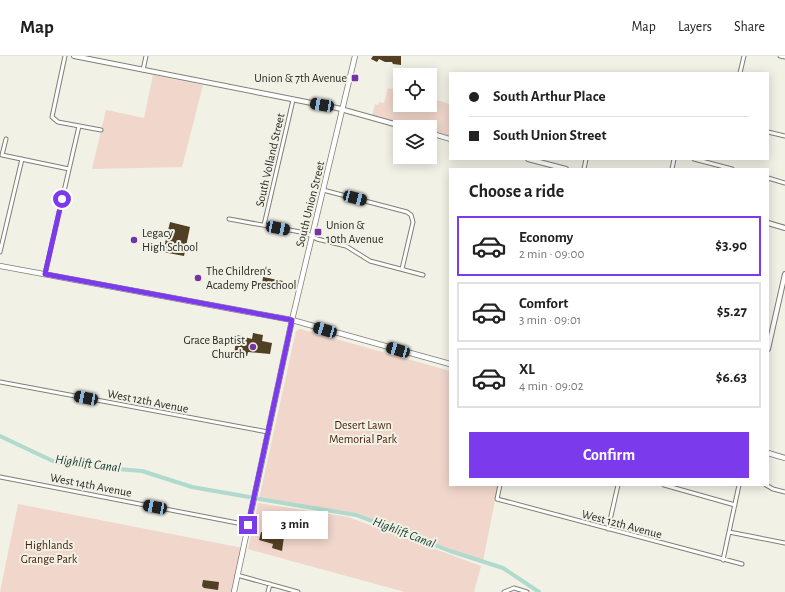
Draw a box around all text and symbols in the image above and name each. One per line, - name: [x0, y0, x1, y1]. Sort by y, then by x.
- text: Map: [20, 18, 54, 37]
- text: Map: [631, 20, 656, 34]
- text: Layers: [678, 20, 712, 34]
- text: Share: [734, 20, 765, 34]
- map controls: [393, 68, 437, 164]
- button: locate: [393, 68, 437, 112]
- place label: Union & 7th Avenue: [254, 72, 347, 84]
- marker: Union & 7th Avenue: [350, 73, 360, 83]
- text: South Arthur Place: [493, 89, 606, 104]
- car: [309, 97, 335, 113]
- street label: South Volland Street: [253, 112, 287, 208]
- button: layers: [393, 120, 437, 164]
- text: South Union Street: [493, 128, 607, 143]
- street label: South Union Street: [294, 160, 327, 248]
- text: Choose a ride: [469, 183, 564, 201]
- car: [342, 189, 368, 207]
- route start: [53, 190, 71, 208]
- place label: Union & 10th Avenue: [326, 219, 384, 245]
- car: [265, 220, 291, 236]
- place label: Legacy High School: [142, 227, 198, 253]
- marker: Union & 10th Avenue: [313, 227, 323, 237]
- icon: car: [471, 228, 507, 264]
- text: Economy: [519, 230, 573, 245]
- marker: Legacy High School: [129, 235, 139, 245]
- text: $3.90: [715, 238, 747, 253]
- text: 2 min · 09:00: [519, 248, 584, 261]
- place label: The Children's Academy Preschool: [206, 265, 297, 292]
- marker: The Children's Academy Preschool: [193, 273, 203, 283]
- icon: car: [471, 294, 507, 330]
- text: Comfort: [519, 296, 568, 311]
- text: $5.27: [717, 304, 747, 319]
- text: 3 min · 09:01: [519, 314, 581, 327]
- car: [312, 321, 338, 339]
- place label: Grace Baptist Church: [184, 334, 245, 360]
- car: [385, 341, 411, 359]
- marker: Grace Baptist Church: [248, 342, 258, 352]
- icon: car: [471, 360, 507, 396]
- text: XL: [519, 362, 535, 377]
- text: $6.63: [716, 370, 747, 385]
- text: 4 min · 09:02: [519, 380, 584, 393]
- street label: West 12th Avenue: [106, 387, 190, 415]
- car: [73, 390, 99, 406]
- park label: Desert Lawn Memorial Park: [329, 419, 398, 445]
- button: Confirm: [469, 432, 749, 478]
- water label: Highlift Canal: [54, 453, 122, 475]
- street label: West 14th Avenue: [49, 471, 133, 499]
- car: [142, 499, 168, 515]
- street label: West 12th Avenue: [581, 508, 663, 540]
- callout: 3 min: [262, 511, 328, 539]
- water label: Highlift Canal: [371, 515, 437, 551]
- route end: [239, 516, 257, 534]
- text: 3 min: [281, 518, 309, 531]
- park label: Highlands Grange Park: [21, 539, 78, 565]

